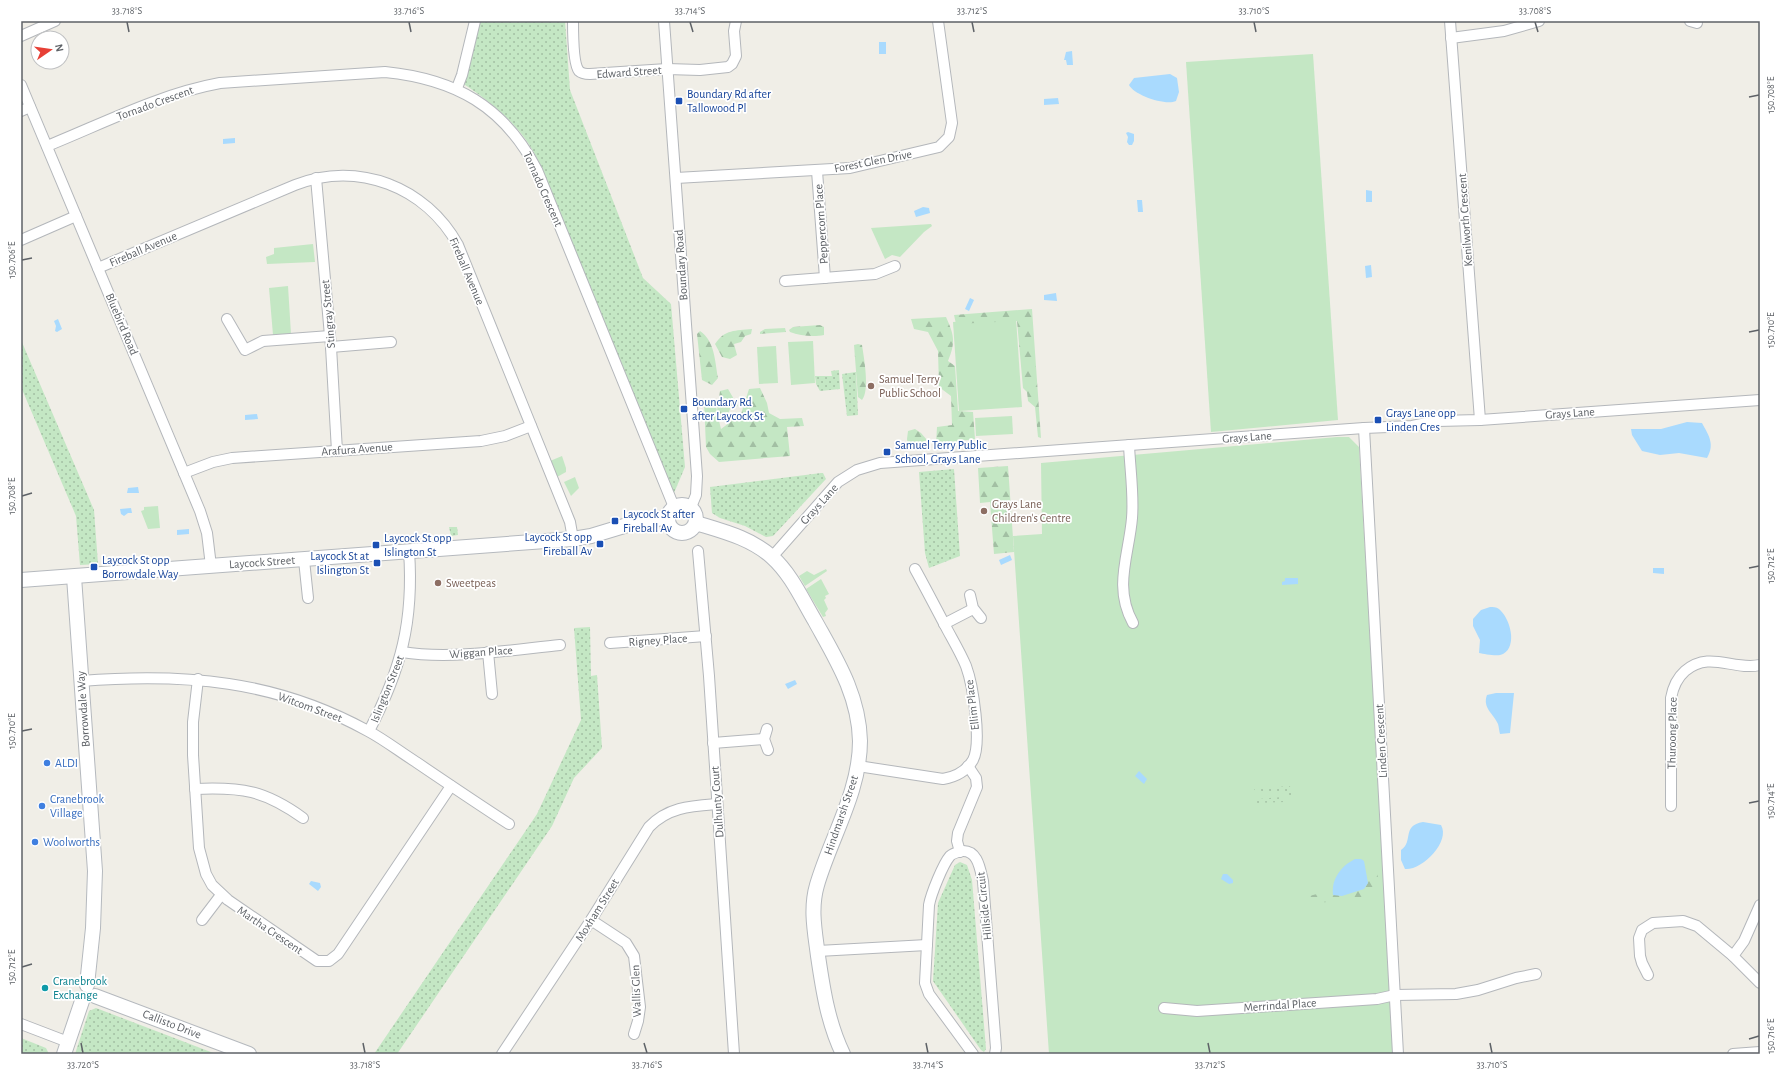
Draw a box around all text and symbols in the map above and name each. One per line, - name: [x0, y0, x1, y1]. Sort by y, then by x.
- text: 33.718°S: [112, 6, 143, 16]
- text: 33.716°S: [394, 6, 425, 16]
- text: 33.714°S: [675, 6, 706, 16]
- text: 33.712°S: [957, 6, 987, 16]
- text: 33.710°S: [1238, 6, 1270, 16]
- text: 33.708°S: [1519, 6, 1551, 16]
- north arrow: [30, 30, 70, 70]
- text: N: [53, 43, 65, 53]
- street label: Edward Street: [596, 64, 662, 80]
- text: 150.708°E: [1766, 76, 1776, 114]
- street label: Tornado Crescent: [115, 84, 195, 122]
- place label: Boundary Rd after Tallowood Pl: [687, 88, 771, 114]
- marker: Boundary Rd after Tallowood Pl: [674, 96, 684, 106]
- street label: Forest Glen Drive: [833, 148, 913, 174]
- street label: Tornado Crescent: [521, 150, 565, 228]
- street label: Kenilworth Crescent: [1456, 173, 1474, 267]
- street label: Peppercorn Place: [812, 184, 830, 264]
- street label: Fireball Avenue: [107, 229, 179, 269]
- street label: Boundary Road: [673, 229, 690, 301]
- street label: Fireball Avenue: [447, 235, 487, 307]
- text: 150.706°E: [7, 241, 17, 279]
- street label: Stingray Street: [319, 279, 338, 349]
- street label: Bluebird Road: [104, 291, 140, 357]
- text: 150.710°E: [1766, 312, 1776, 348]
- place label: Samuel Terry Public School: [879, 373, 941, 399]
- marker: Samuel Terry Public School: [866, 381, 876, 391]
- place label: Boundary Rd after Laycock St: [692, 396, 764, 423]
- marker: Boundary Rd after Laycock St: [679, 404, 689, 414]
- street label: Grays Lane: [1545, 405, 1595, 422]
- place label: Grays Lane opp Linden Cres: [1386, 407, 1456, 433]
- marker: Grays Lane opp Linden Cres: [1373, 415, 1383, 425]
- street label: Grays Lane: [1222, 429, 1272, 446]
- place label: Samuel Terry Public School, Grays Lane: [895, 439, 987, 466]
- street label: Arafura Avenue: [321, 441, 393, 457]
- marker: Samuel Terry Public School, Grays Lane: [882, 447, 892, 457]
- text: 150.708°E: [7, 477, 17, 515]
- street label: Grays Lane: [798, 481, 841, 527]
- place label: Grays Lane Children's Centre: [992, 498, 1071, 524]
- marker: Grays Lane Children's Centre: [979, 506, 989, 516]
- place label: Laycock St after Fireball Av: [623, 508, 695, 534]
- marker: Laycock St after Fireball Av: [610, 516, 620, 526]
- place label: Laycock St opp Fireball Av: [524, 531, 592, 557]
- place label: Laycock St opp Islington St: [384, 532, 452, 558]
- marker: Laycock St opp Fireball Av: [595, 539, 605, 549]
- marker: Laycock St opp Islington St: [371, 540, 381, 550]
- text: 150.712°E: [1766, 548, 1776, 584]
- place label: Laycock St at Islington St: [310, 550, 369, 576]
- place label: Laycock St opp Borrowdale Way: [102, 554, 178, 581]
- street label: Laycock Street: [229, 554, 296, 571]
- marker: Laycock St at Islington St: [372, 558, 382, 568]
- marker: Laycock St opp Borrowdale Way: [89, 562, 99, 572]
- place label: Sweetpeas: [446, 577, 496, 589]
- marker: Sweetpeas: [433, 578, 443, 588]
- street label: Rigney Place: [628, 632, 688, 649]
- street label: Wiggan Place: [449, 644, 513, 660]
- street label: Islington Street: [368, 654, 406, 724]
- street label: Borrowdale Way: [74, 670, 93, 747]
- street label: Ellim Place: [963, 679, 981, 731]
- street label: Witcom Street: [276, 690, 344, 724]
- street label: Thuroong Place: [1665, 697, 1679, 769]
- street label: Linden Crescent: [1373, 704, 1389, 778]
- text: 150.710°E: [7, 713, 17, 749]
- place label: ALDI: [55, 757, 78, 769]
- marker: ALDI: [42, 758, 52, 768]
- street label: Dulhunty Court: [708, 766, 726, 838]
- street label: Hindmarsh Street: [822, 773, 860, 856]
- text: 150.714°E: [1766, 783, 1776, 819]
- place label: Cranebrook Village: [50, 793, 105, 819]
- marker: Cranebrook Village: [37, 801, 47, 811]
- place label: Woolworths: [43, 836, 100, 848]
- marker: Woolworths: [30, 837, 40, 847]
- street label: Hillside Circuit: [974, 871, 994, 941]
- street label: Moxham Street: [573, 876, 621, 944]
- street label: Martha Crescent: [235, 904, 305, 956]
- text: 150.712°E: [7, 949, 17, 985]
- street label: Wallis Glen: [629, 964, 643, 1018]
- place label: Cranebrook Exchange: [53, 975, 108, 1001]
- marker: Cranebrook Exchange: [40, 983, 50, 993]
- street label: Merrindal Place: [1243, 996, 1317, 1014]
- street label: Callisto Drive: [141, 1007, 203, 1041]
- text: 150.716°E: [1766, 1018, 1776, 1054]
- text: 33.720°S: [67, 1060, 99, 1070]
- text: 33.718°S: [350, 1060, 381, 1070]
- text: 33.716°S: [632, 1060, 663, 1070]
- text: 33.714°S: [913, 1060, 944, 1070]
- text: 33.712°S: [1195, 1060, 1225, 1070]
- text: 33.710°S: [1476, 1060, 1508, 1070]

